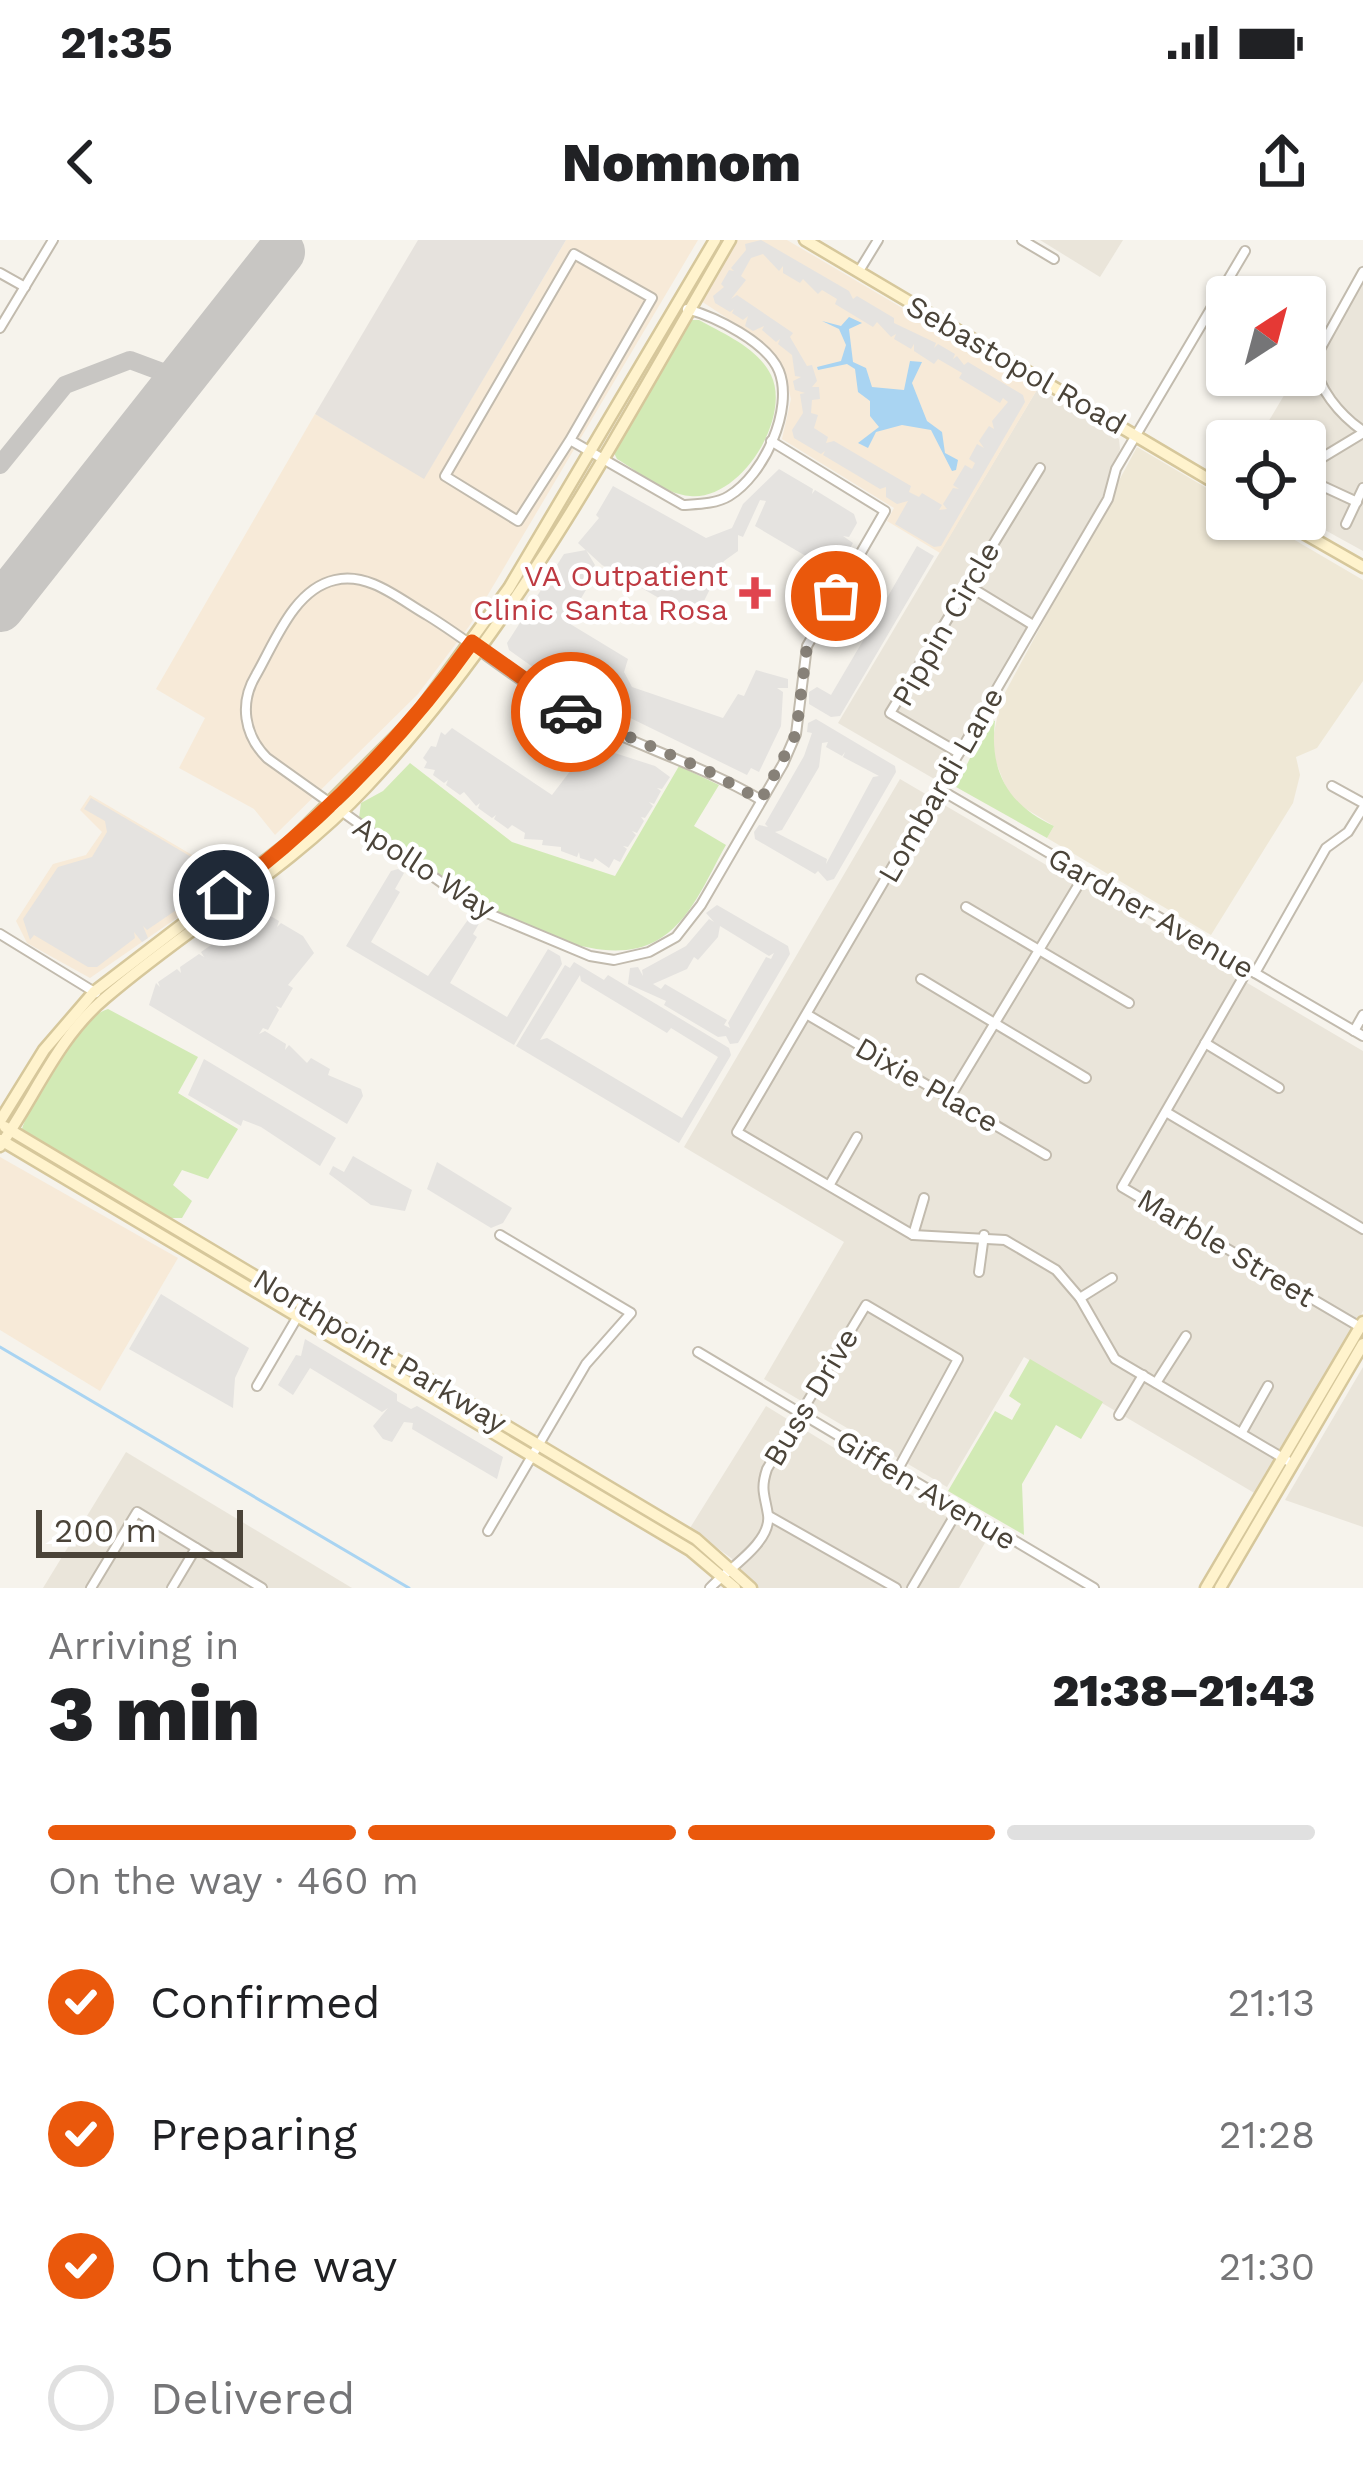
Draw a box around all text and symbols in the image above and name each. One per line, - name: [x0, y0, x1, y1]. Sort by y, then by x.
- text: 21:35: [60, 16, 173, 69]
- icon: back: [48, 129, 114, 195]
- icon: share: [1249, 129, 1315, 195]
- text: Nomnom: [562, 131, 801, 194]
- north arrow: [1206, 276, 1326, 396]
- map controls: [1206, 276, 1326, 540]
- street label: Sebastopol Road: [900, 288, 1132, 442]
- button: locate: [1206, 420, 1326, 540]
- street label: Pippin Circle: [884, 535, 1007, 712]
- pin: [785, 545, 887, 647]
- place label: VA Outpatient Clinic Santa Rosa: [473, 558, 728, 627]
- icon: bag: [803, 563, 869, 629]
- marker: VA Outpatient Clinic Santa Rosa: [739, 577, 771, 609]
- courier: [511, 652, 631, 772]
- icon: car: [538, 679, 604, 745]
- street label: Lombardi Lane: [871, 681, 1011, 889]
- street label: Apollo Way: [347, 809, 502, 927]
- street label: Gardner Avenue: [1042, 839, 1260, 986]
- pin: [173, 844, 275, 946]
- icon: home: [191, 862, 257, 928]
- street label: Dixie Place: [849, 1030, 1005, 1140]
- street label: Marble Street: [1131, 1181, 1322, 1314]
- street label: Northpoint Parkway: [247, 1261, 514, 1440]
- street label: Buss Drive: [756, 1321, 865, 1472]
- street label: Giffen Avenue: [830, 1422, 1023, 1557]
- scale bar: [36, 1504, 243, 1557]
- text: 200 m: [54, 1511, 157, 1550]
- text: Arriving in: [48, 1623, 239, 1668]
- text: 21:38–21:43: [1052, 1664, 1315, 1717]
- text: 3 min: [48, 1667, 260, 1759]
- text: On the way · 460 m: [48, 1858, 419, 1903]
- icon: check: [48, 1969, 114, 2035]
- text: Confirmed: [150, 1976, 381, 2029]
- text: 21:13: [1228, 1980, 1315, 2025]
- icon: check: [48, 2101, 114, 2167]
- text: Preparing: [150, 2108, 357, 2161]
- text: 21:28: [1219, 2112, 1315, 2157]
- icon: check: [48, 2233, 114, 2299]
- text: On the way: [150, 2240, 397, 2293]
- text: 21:30: [1219, 2244, 1315, 2289]
- text: Delivered: [150, 2372, 355, 2425]

